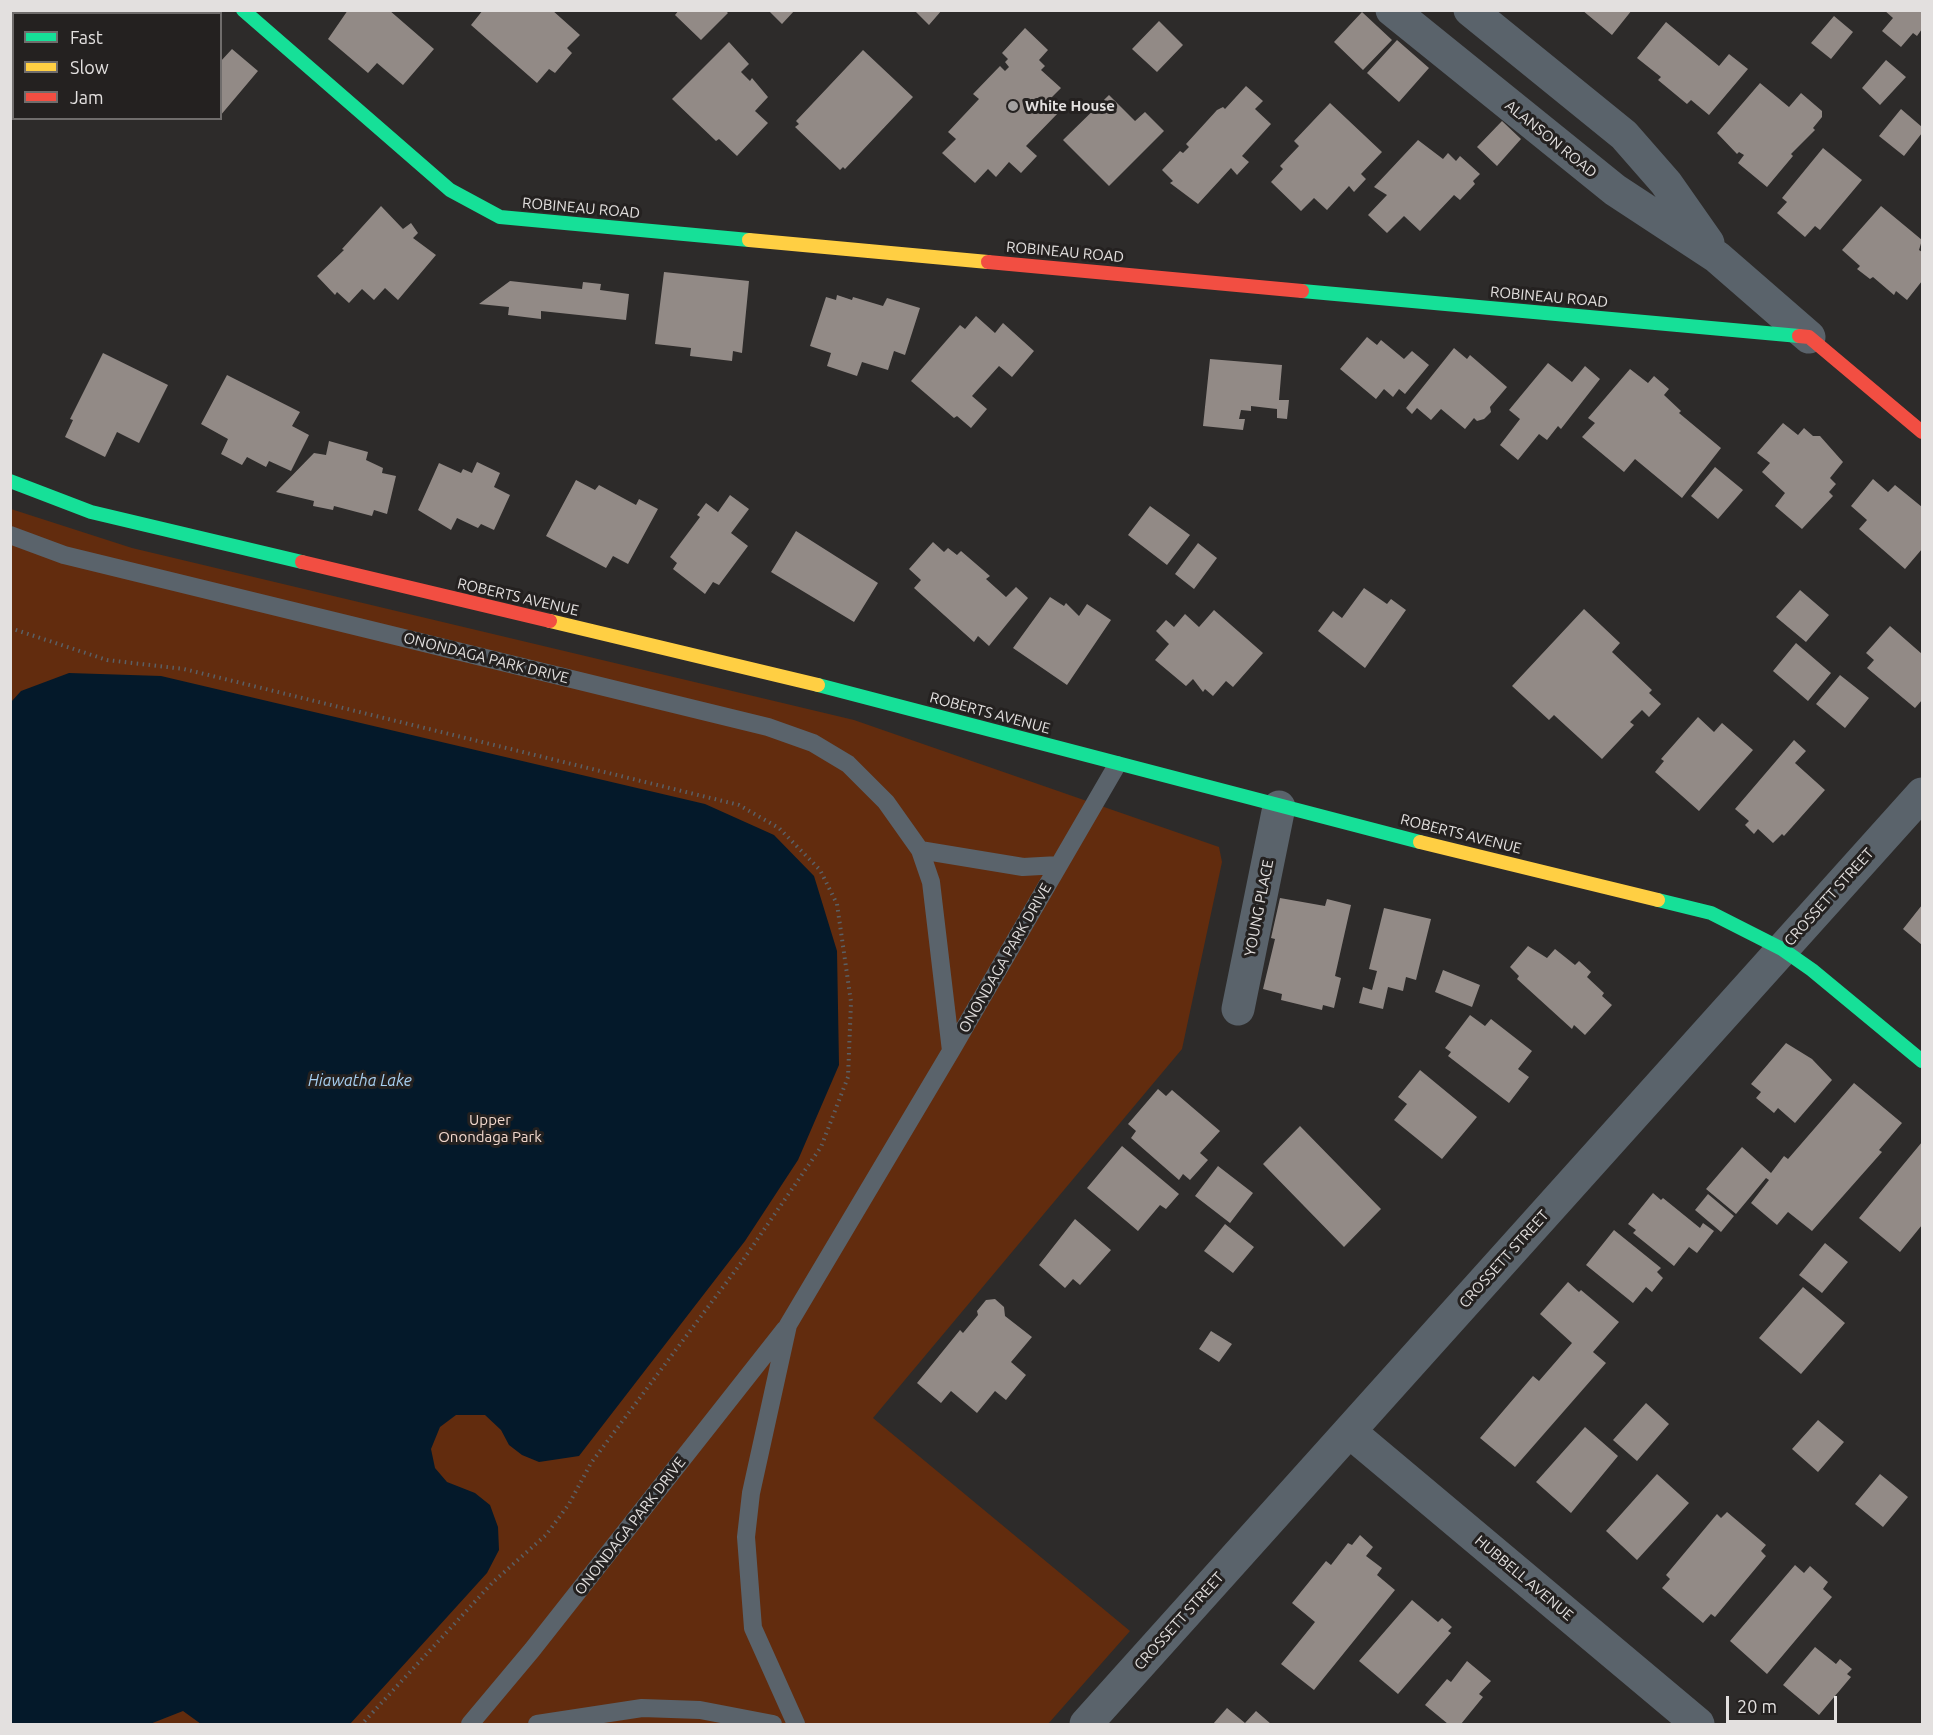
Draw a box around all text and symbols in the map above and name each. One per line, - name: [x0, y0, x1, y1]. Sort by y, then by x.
- legend: [12, 12, 222, 120]
- text: Fast: [70, 27, 103, 47]
- text: Slow: [70, 57, 109, 77]
- text: Jam: [70, 87, 104, 107]
- street label: ALANSON ROAD: [1501, 96, 1601, 182]
- place label: White House: [1025, 97, 1115, 115]
- marker: White House: [1006, 99, 1020, 113]
- street label: ROBINEAU ROAD: [521, 194, 641, 222]
- street label: ROBINEAU ROAD: [1005, 238, 1125, 266]
- street label: ROBINEAU ROAD: [1489, 283, 1609, 311]
- street label: ROBERTS AVENUE: [455, 574, 581, 620]
- street label: ONONDAGA PARK DRIVE: [402, 629, 570, 687]
- street label: ROBERTS AVENUE: [928, 688, 1052, 738]
- street label: ROBERTS AVENUE: [1399, 810, 1523, 858]
- street label: CROSSETT STREET: [1780, 844, 1878, 950]
- street label: YOUNG PLACE: [1241, 858, 1277, 958]
- street label: ONONDAGA PARK DRIVE: [955, 880, 1055, 1036]
- water label: Hiawatha Lake: [308, 1071, 412, 1091]
- park label: Upper Onondaga Park: [438, 1111, 542, 1146]
- street label: CROSSETT STREET: [1455, 1206, 1553, 1312]
- street label: ONONDAGA PARK DRIVE: [571, 1454, 689, 1598]
- street label: HUBBELL AVENUE: [1471, 1532, 1577, 1624]
- street label: CROSSETT STREET: [1130, 1568, 1228, 1674]
- scale bar: [1729, 1684, 1840, 1722]
- text: 20 m: [1737, 1696, 1777, 1716]

